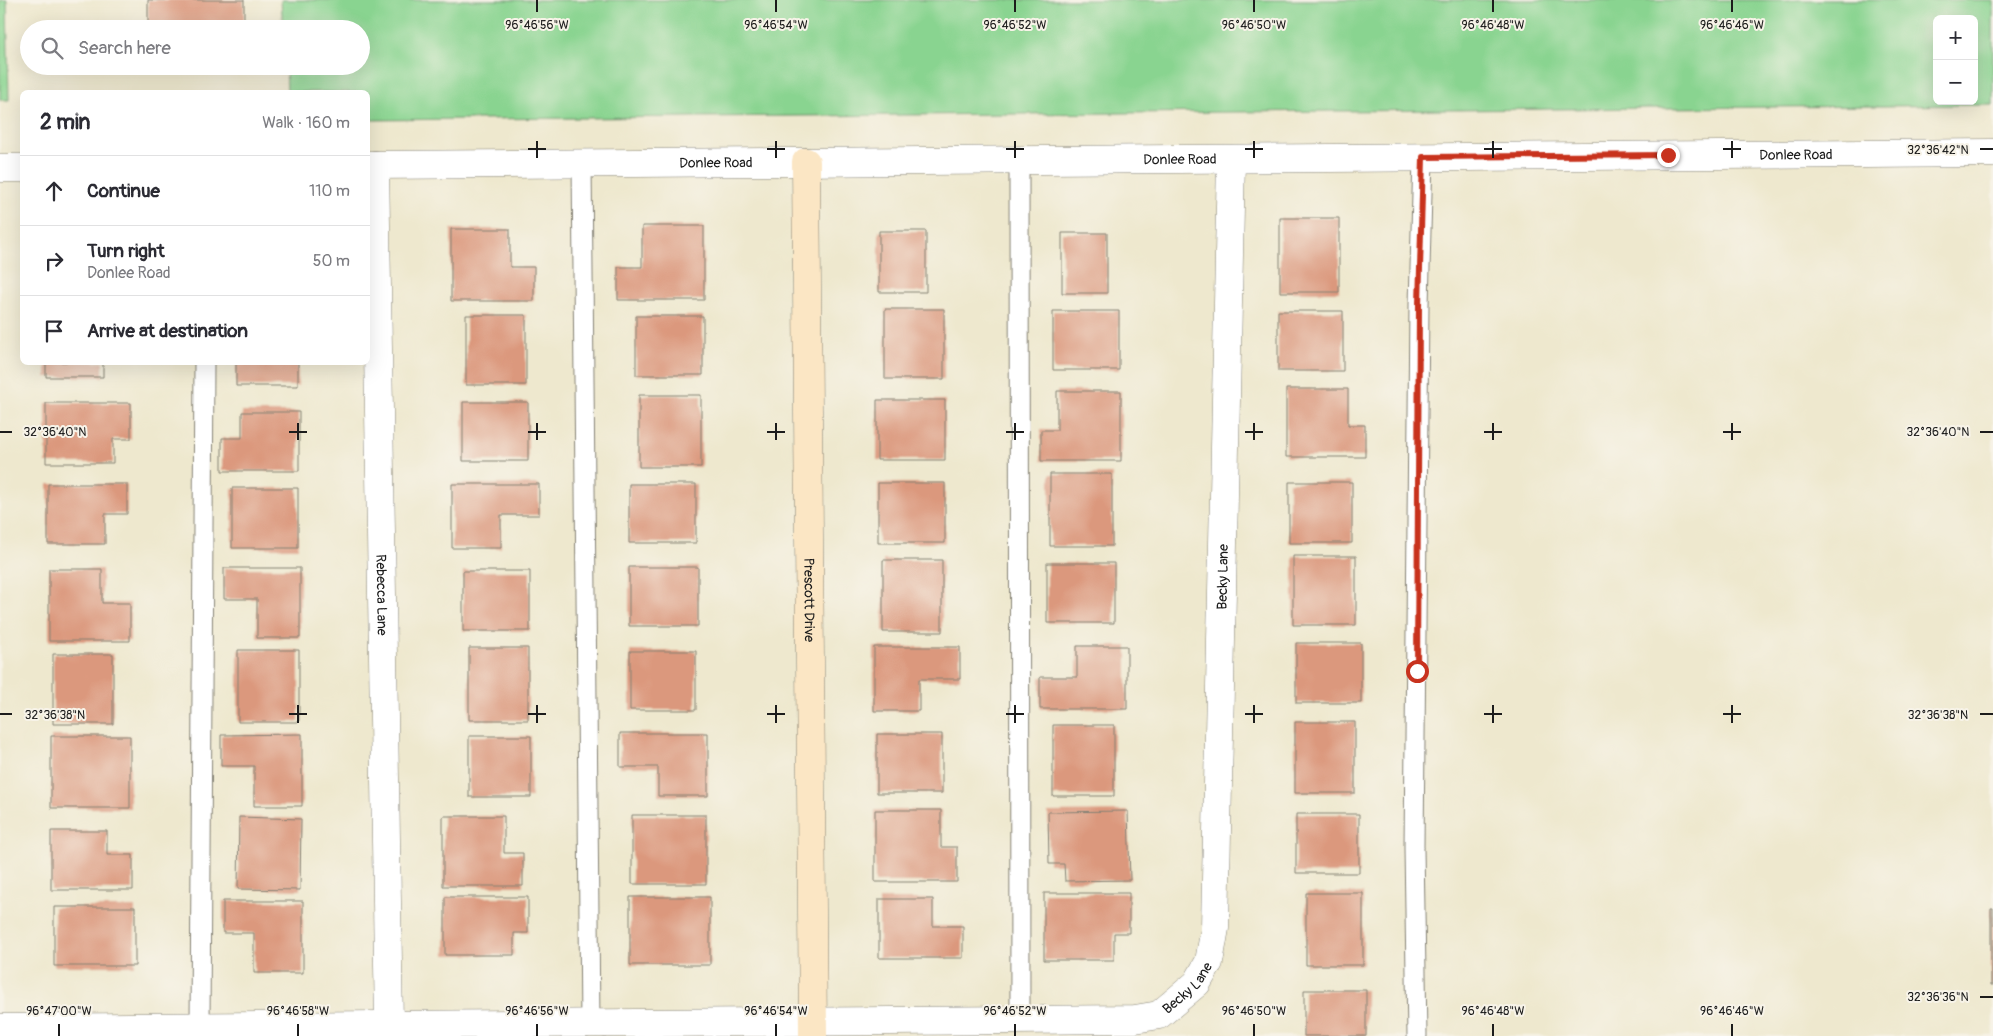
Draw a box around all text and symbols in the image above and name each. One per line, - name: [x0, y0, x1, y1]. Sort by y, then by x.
- map controls: [1933, 15, 1978, 105]
- button: +: [1933, 15, 1978, 60]
- text: 96°46'56"W: [505, 18, 569, 33]
- text: 96°46'54"W: [744, 18, 808, 33]
- text: 96°46'52"W: [983, 18, 1047, 33]
- text: 96°46'50"W: [1222, 18, 1286, 33]
- text: 96°46'48"W: [1462, 18, 1524, 33]
- text: 96°46'46"W: [1700, 18, 1764, 33]
- search box: [20, 20, 370, 75]
- icon: search: [38, 34, 66, 62]
- text: Search here: [78, 36, 171, 60]
- button: −: [1933, 60, 1978, 105]
- text: 2 min: [40, 109, 90, 136]
- text: Walk · 160 m: [262, 113, 350, 133]
- text: 32°36'42"N: [1907, 143, 1969, 158]
- route end: [1657, 144, 1680, 167]
- street label: Donlee Road: [1759, 146, 1833, 164]
- street label: Donlee Road: [1143, 151, 1217, 168]
- street label: Donlee Road: [679, 154, 753, 172]
- icon: ahead: [40, 177, 68, 205]
- text: Continue: [87, 179, 160, 203]
- text: 110 m: [309, 181, 350, 201]
- text: Turn right: [87, 239, 165, 263]
- icon: right: [40, 247, 68, 275]
- text: 50 m: [313, 251, 350, 271]
- text: Donlee Road: [87, 263, 171, 283]
- icon: arrive: [40, 317, 68, 345]
- text: Arrive at destination: [87, 319, 248, 343]
- text: 32°36'40"N: [24, 425, 86, 440]
- text: 32°36'40"N: [1907, 425, 1969, 440]
- street label: Becky Lane: [1214, 544, 1232, 610]
- street label: Rebecca Lane: [372, 554, 391, 636]
- street label: Prescott Drive: [800, 558, 818, 642]
- route start: [1406, 660, 1429, 683]
- text: 32°36'38"N: [25, 708, 85, 723]
- text: 32°36'38"N: [1908, 708, 1968, 723]
- street label: Becky Lane: [1159, 959, 1216, 1018]
- text: 32°36'36"N: [1907, 990, 1969, 1005]
- text: 96°47'00"W: [26, 1004, 92, 1019]
- text: 96°46'58"W: [267, 1004, 329, 1019]
- text: 96°46'56"W: [505, 1004, 569, 1019]
- text: 96°46'54"W: [744, 1004, 808, 1019]
- text: 96°46'52"W: [983, 1004, 1047, 1019]
- text: 96°46'50"W: [1222, 1004, 1286, 1019]
- text: 96°46'48"W: [1462, 1004, 1524, 1019]
- text: 96°46'46"W: [1700, 1004, 1764, 1019]

